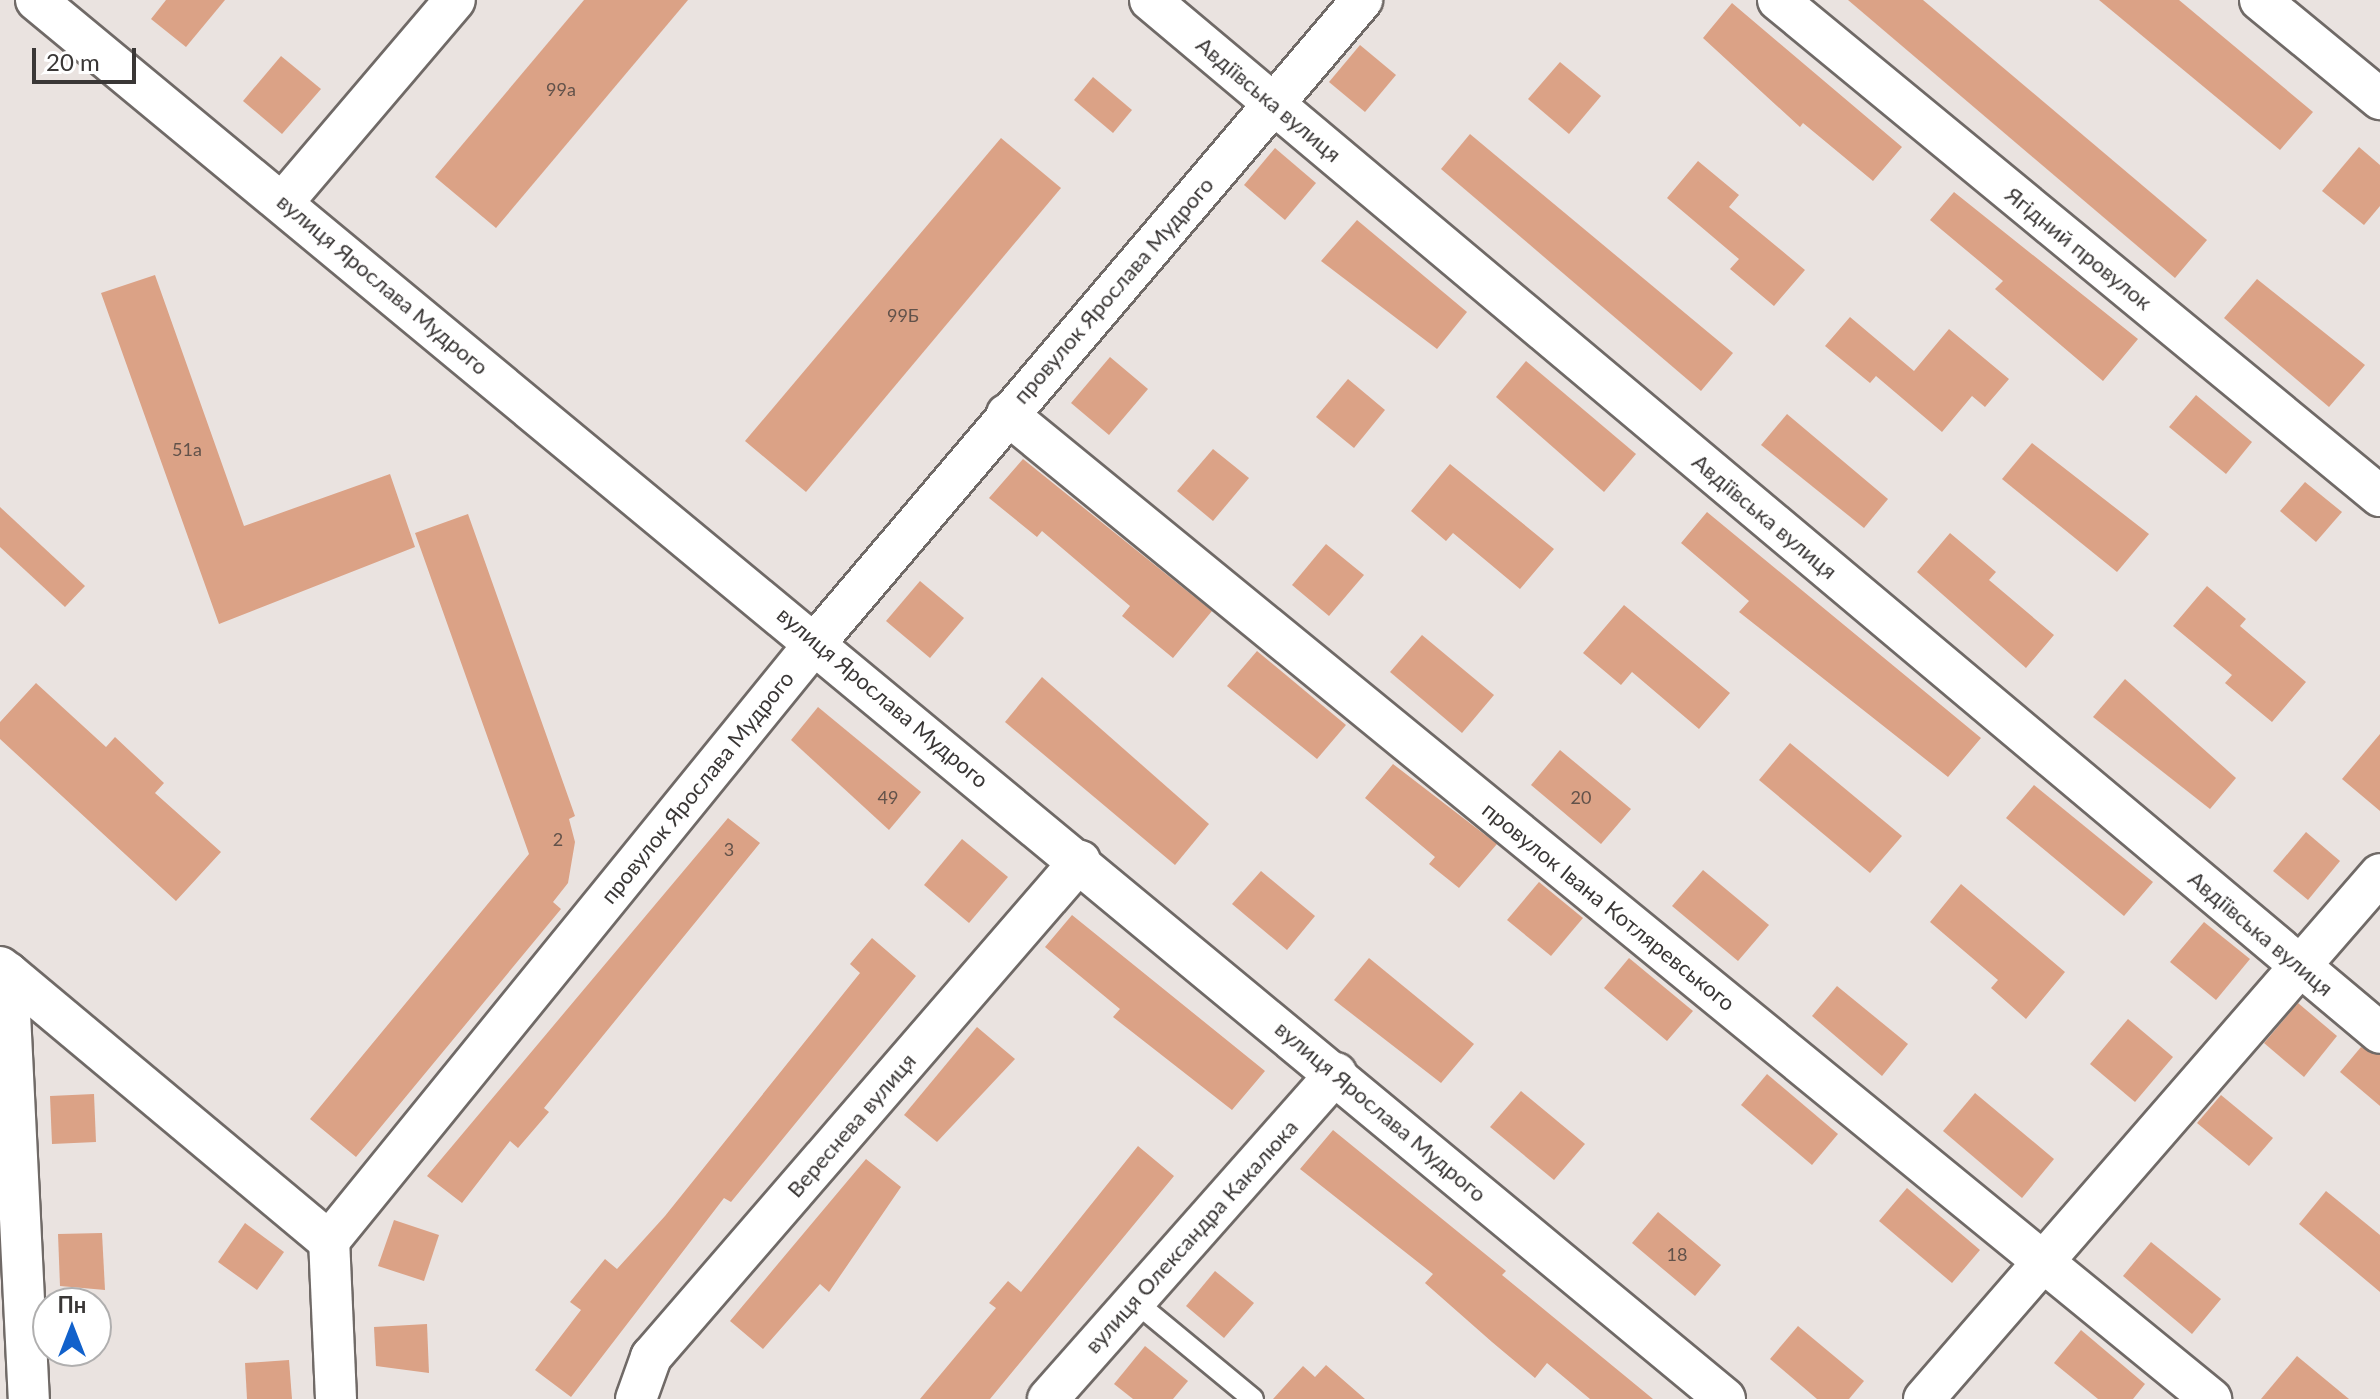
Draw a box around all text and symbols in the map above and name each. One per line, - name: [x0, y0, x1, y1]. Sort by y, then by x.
- street label: Авдіївська вулиця: [1191, 31, 1347, 167]
- scale bar: [36, 32, 140, 82]
- text: 20 m: [46, 47, 100, 76]
- house number: 99а: [546, 78, 576, 100]
- street label: провулок Ярослава Мудрого: [1007, 171, 1219, 409]
- street label: Ягідний провулок: [2001, 181, 2157, 315]
- street label: вулиця Ярослава Мудрого: [272, 188, 494, 380]
- house number: 99Б: [887, 304, 919, 326]
- house number: 51а: [172, 438, 202, 460]
- street label: Авдіївська вулиця: [1687, 448, 1843, 584]
- street label: вулиця Ярослава Мудрого: [772, 601, 994, 793]
- street label: провулок Ярослава Мудрого: [595, 665, 799, 909]
- house number: 49: [878, 786, 898, 808]
- house number: 20: [1571, 786, 1591, 808]
- street label: провулок Івана Котляревського: [1477, 796, 1741, 1016]
- house number: 2: [553, 828, 563, 850]
- house number: 3: [724, 838, 734, 860]
- street label: Авдіївська вулиця: [2183, 865, 2339, 1001]
- street label: вулиця Ярослава Мудрого: [1270, 1015, 1492, 1207]
- street label: Вереснева вулиця: [781, 1048, 921, 1202]
- street label: вулиця Олександра Какалюка: [1079, 1114, 1303, 1358]
- house number: 18: [1667, 1243, 1687, 1265]
- north arrow: [32, 1287, 112, 1367]
- text: Пн: [58, 1291, 86, 1318]

